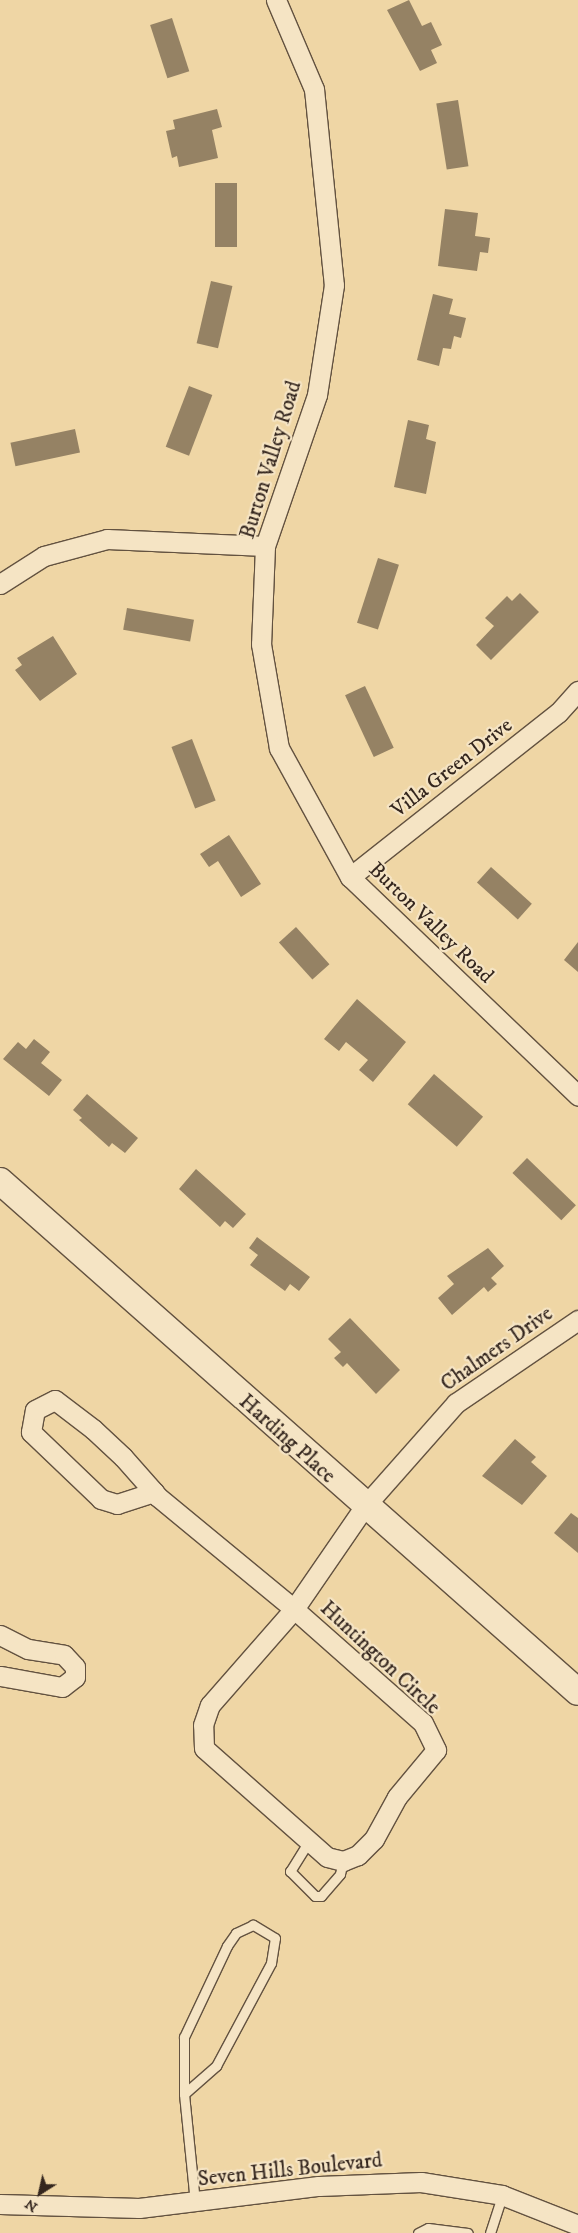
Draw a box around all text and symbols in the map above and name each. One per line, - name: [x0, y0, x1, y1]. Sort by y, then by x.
- street label: Burton Valley Road: [235, 378, 307, 542]
- street label: Villa Green Drive: [386, 713, 518, 823]
- street label: Burton Valley Road: [363, 857, 499, 989]
- street label: Chalmers Drive: [436, 1301, 558, 1397]
- street label: Harding Place: [234, 1389, 340, 1489]
- street label: Huntington Circle: [315, 1596, 445, 1720]
- street label: Seven Hills Boulevard: [197, 2148, 383, 2192]
- north arrow: [15, 2168, 65, 2218]
- text: N: [22, 2195, 41, 2216]

